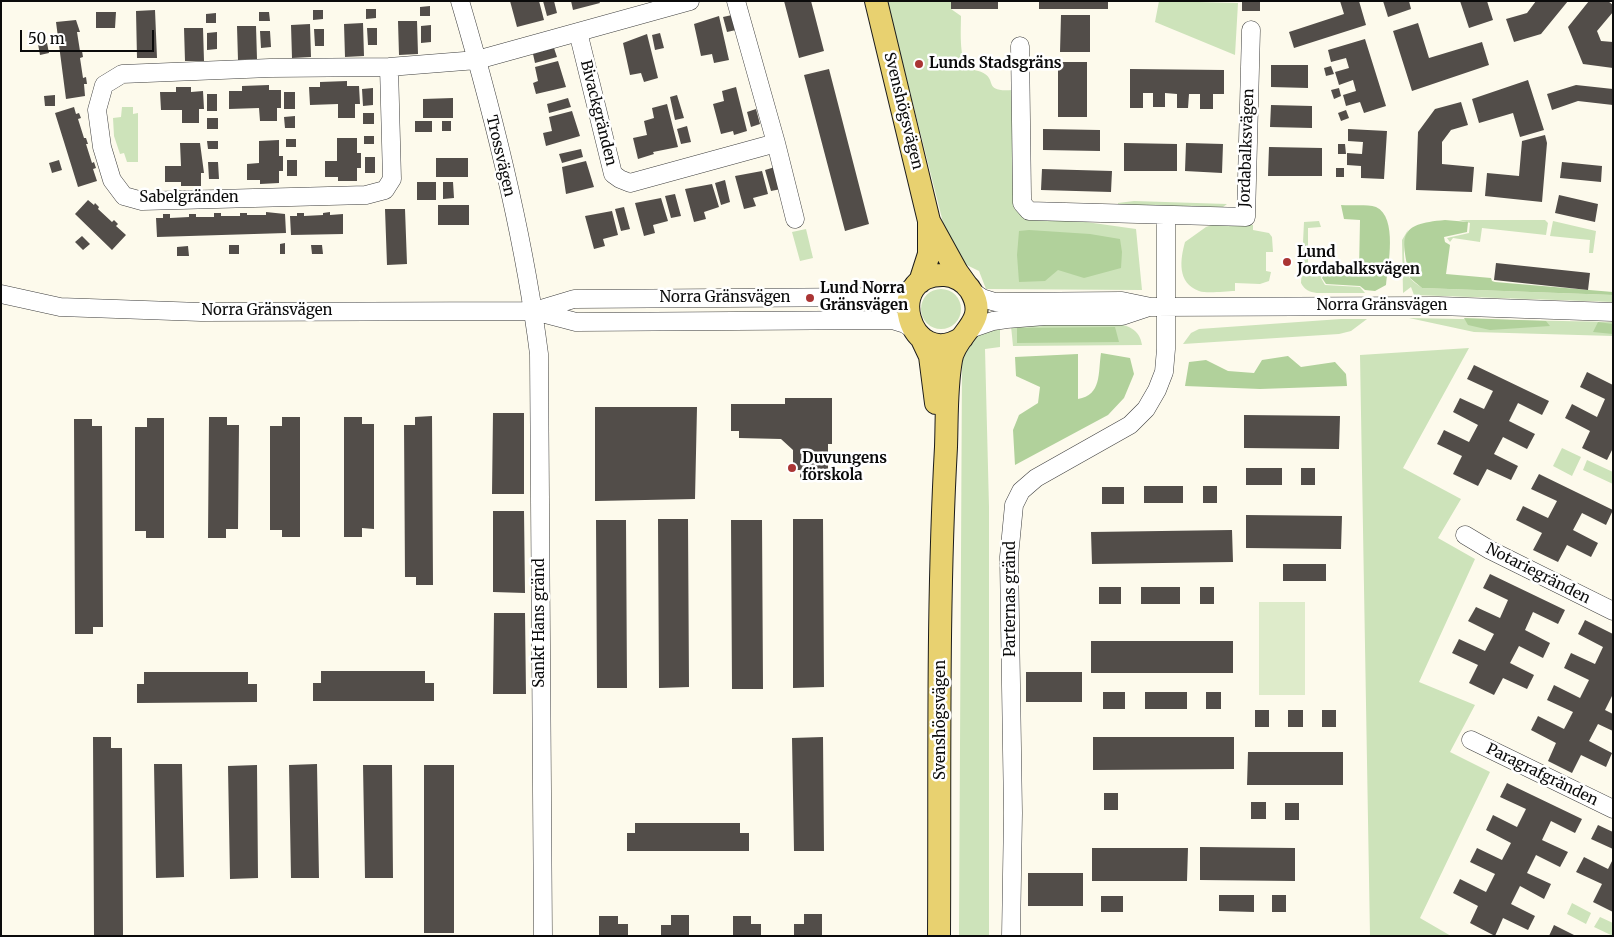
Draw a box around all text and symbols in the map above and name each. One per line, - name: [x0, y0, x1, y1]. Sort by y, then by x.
- scale bar: [22, 20, 156, 52]
- text: 50 m: [28, 29, 65, 48]
- street label: Svenshögsvägen: [880, 51, 926, 171]
- place label: Lunds Stadsgräns: [929, 55, 1062, 73]
- street label: Bivackgränden: [576, 58, 620, 168]
- marker: Lunds Stadsgräns: [913, 58, 925, 70]
- street label: Jordabalksvägen: [1236, 88, 1258, 208]
- street label: Trossvägen: [482, 113, 518, 199]
- street label: Sabelgränden: [139, 189, 239, 207]
- place label: Lund Jordabalksvägen: [1297, 244, 1420, 279]
- marker: Lund Jordabalksvägen: [1281, 256, 1293, 268]
- place label: Lund Norra Gränsvägen: [820, 280, 908, 315]
- street label: Norra Gränsvägen: [660, 289, 790, 307]
- marker: Lund Norra Gränsvägen: [804, 292, 816, 304]
- street label: Norra Gränsvägen: [1317, 297, 1447, 315]
- street label: Norra Gränsvägen: [202, 302, 332, 320]
- place label: Duvungens förskola: [802, 450, 887, 485]
- marker: Duvungens förskola: [786, 462, 798, 474]
- street label: Notariegränden: [1483, 540, 1593, 608]
- street label: Parternas gränd: [1002, 541, 1020, 657]
- street label: Sankt Hans gränd: [531, 558, 549, 688]
- street label: Svenshögsvägen: [932, 660, 950, 780]
- street label: Paragrafgränden: [1483, 740, 1601, 810]

